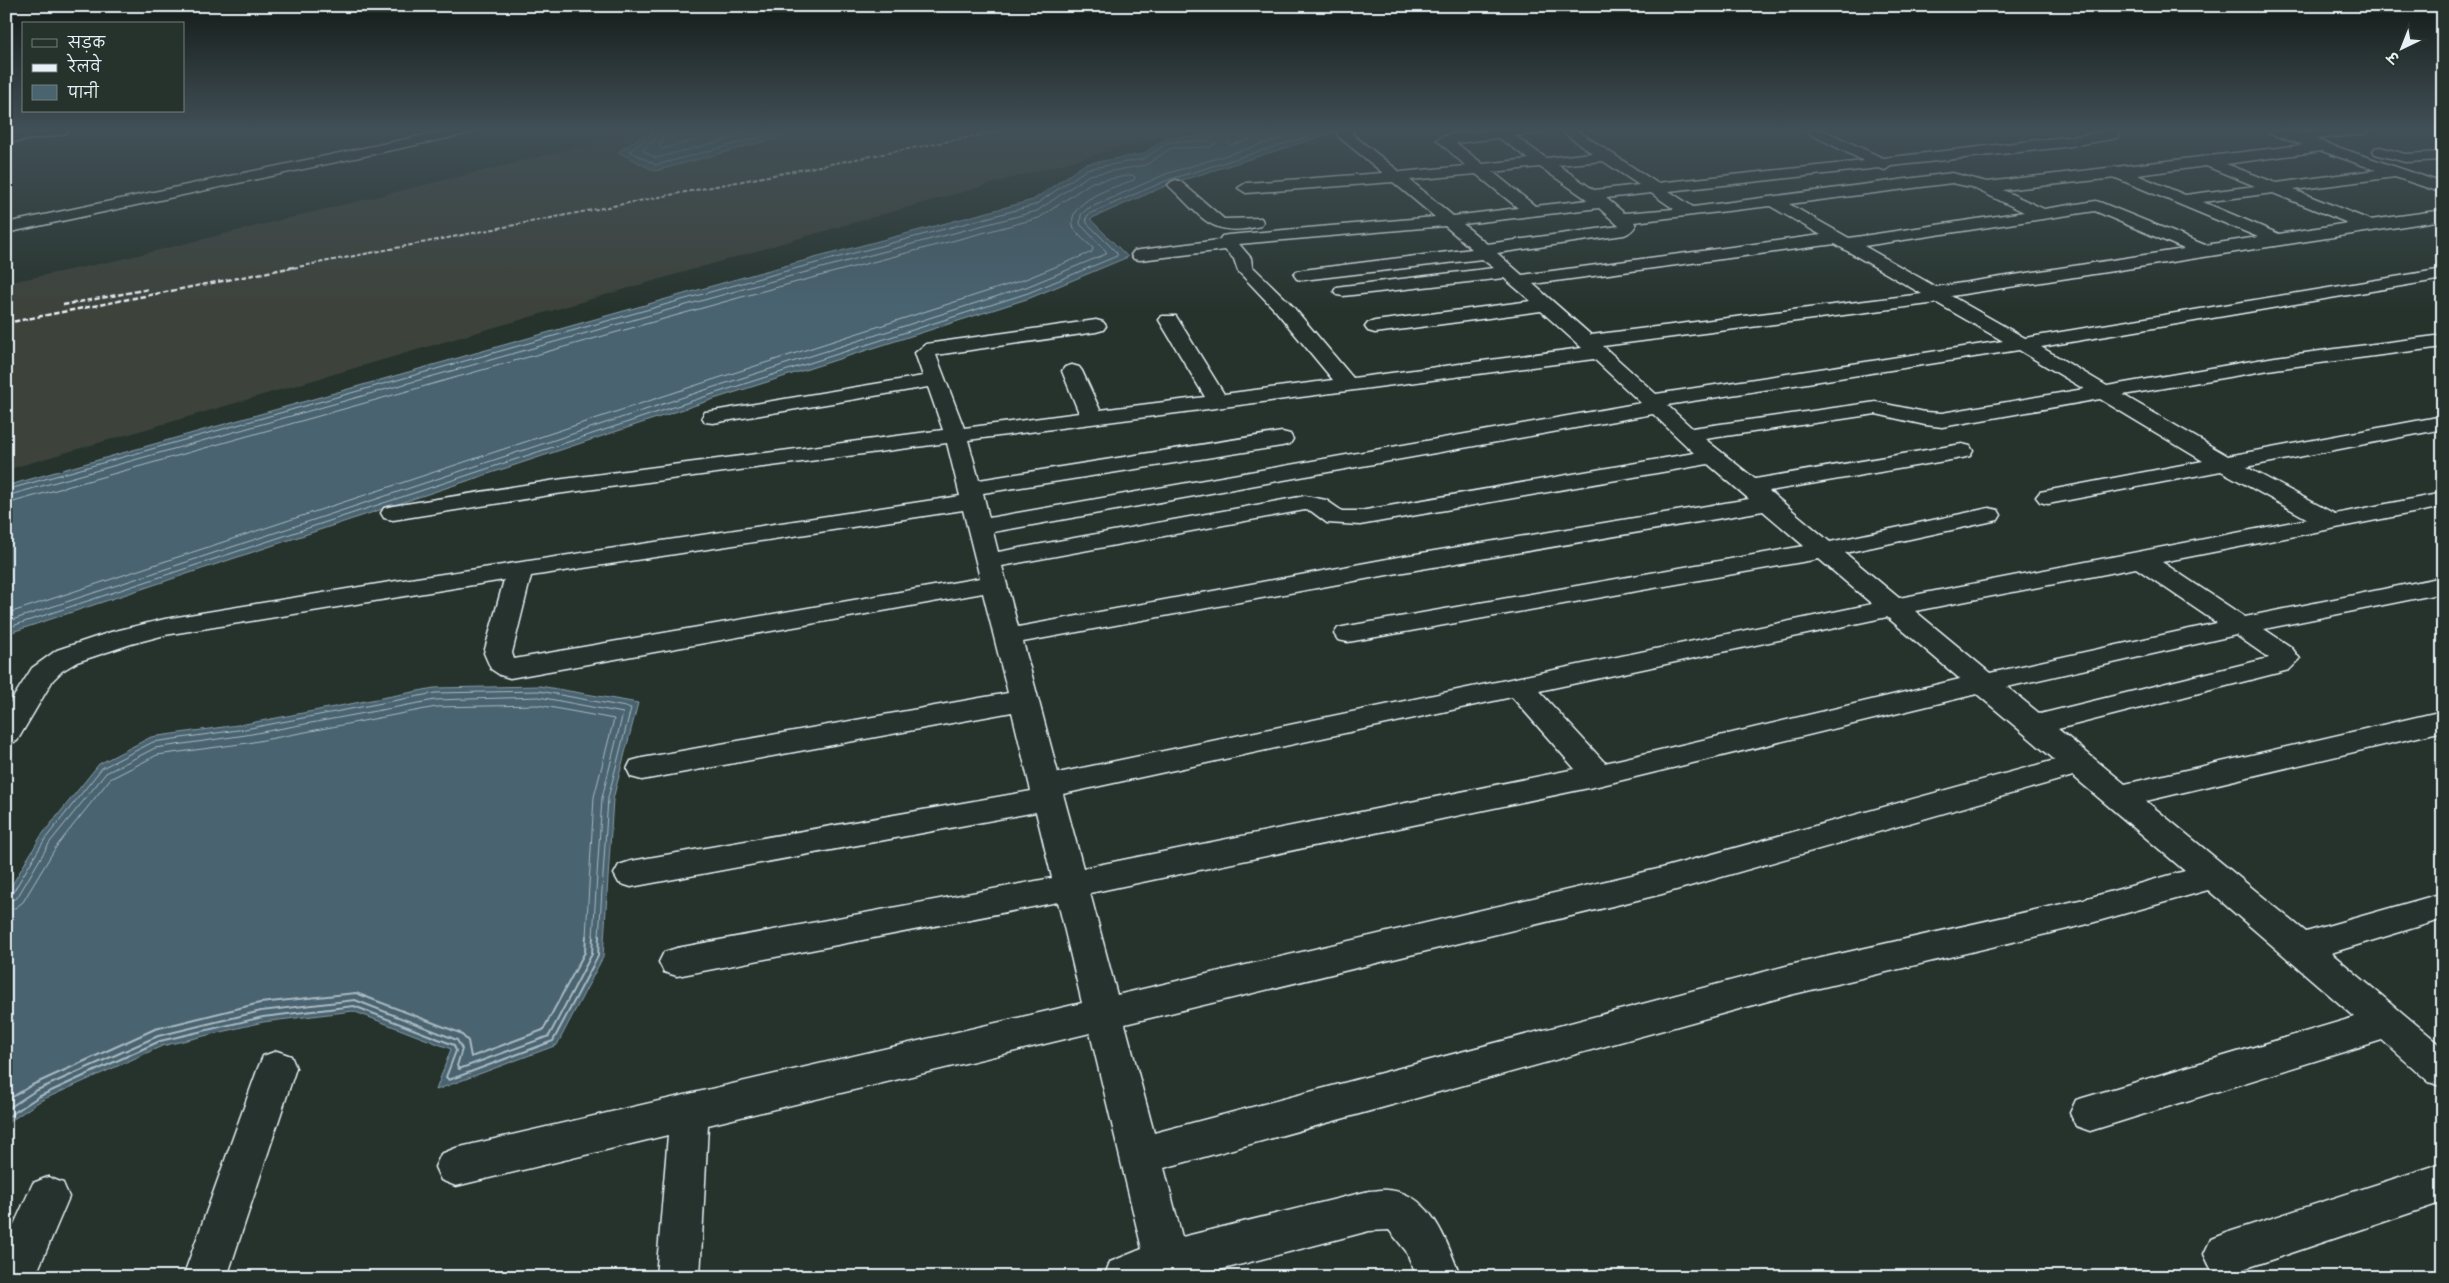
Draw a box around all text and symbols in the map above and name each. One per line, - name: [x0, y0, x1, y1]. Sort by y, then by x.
- legend: [22, 22, 185, 112]
- north arrow: [2376, 22, 2426, 72]
- text: सड़क: [67, 36, 106, 54]
- text: उ: [2384, 45, 2406, 66]
- text: रेलवे: [66, 53, 102, 78]
- text: पानी: [67, 81, 100, 104]

